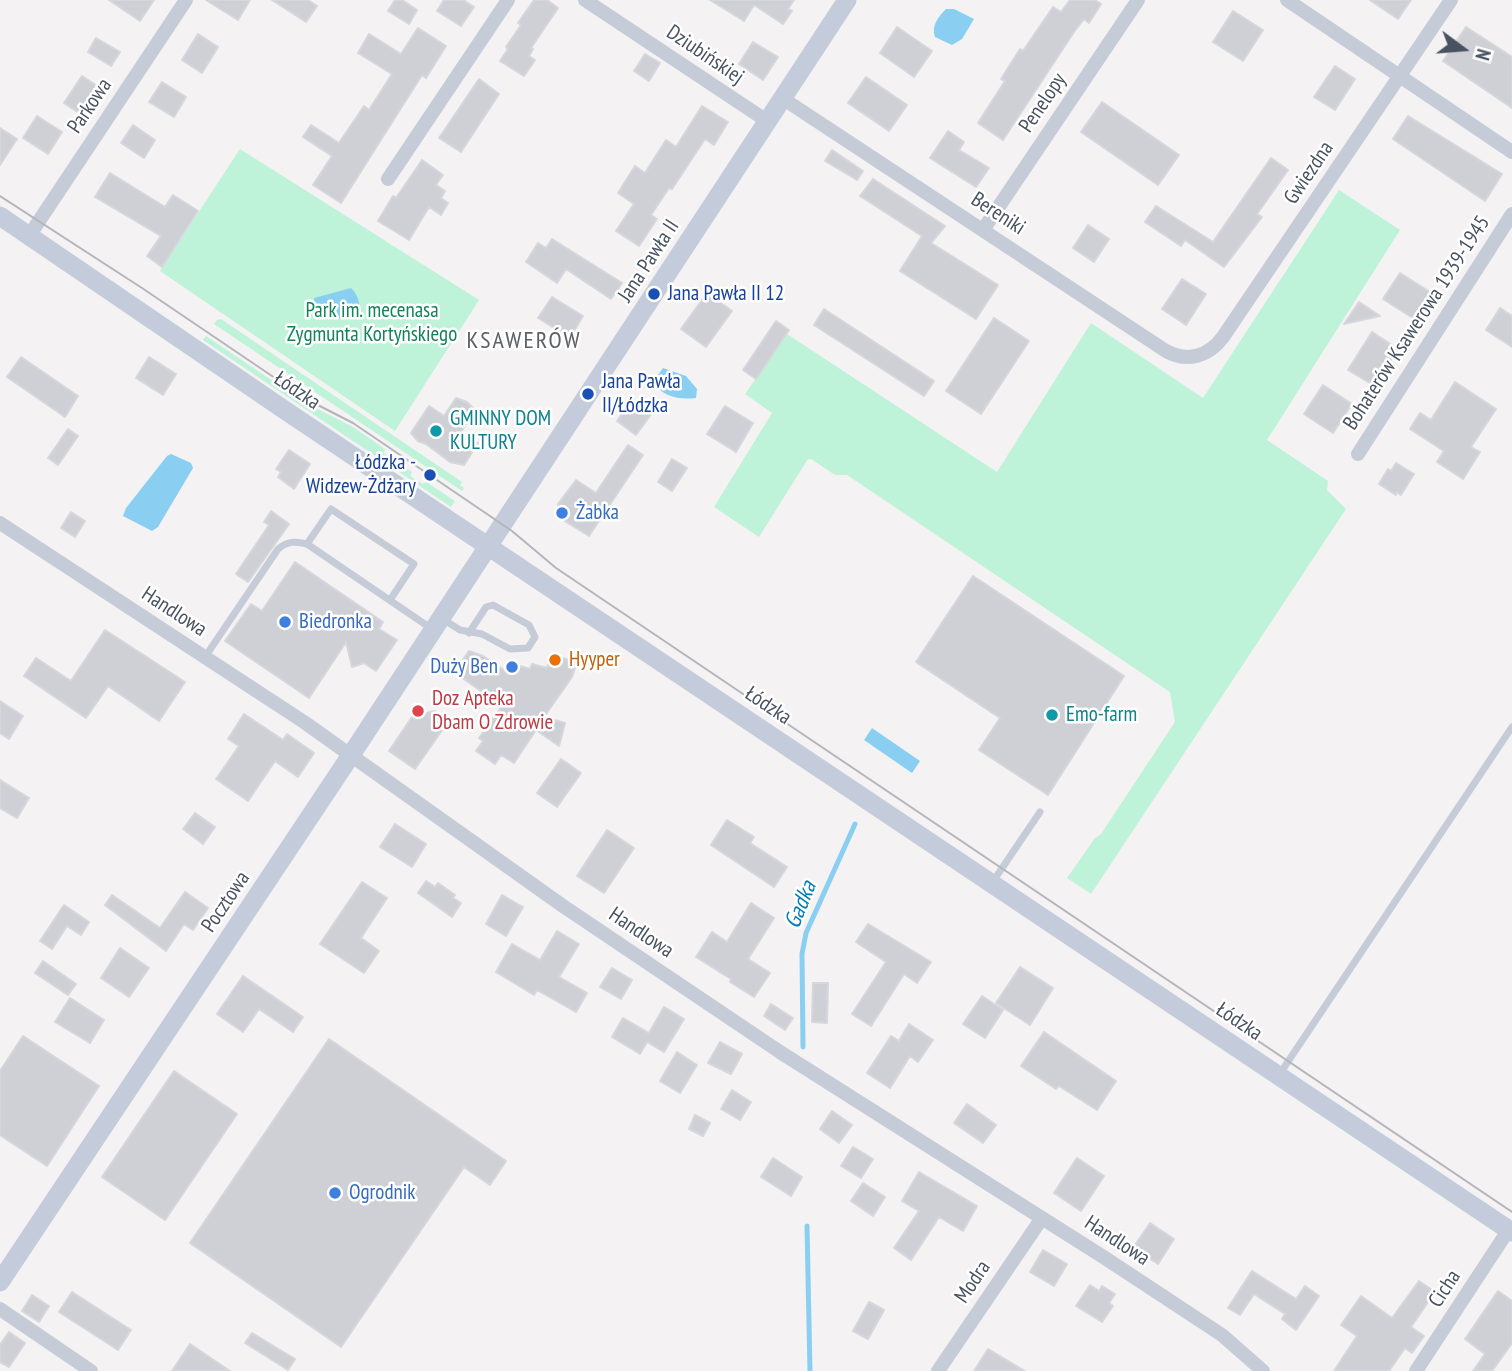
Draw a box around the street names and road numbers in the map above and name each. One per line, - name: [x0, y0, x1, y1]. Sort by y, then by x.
- street label: Dziubińskiej: [662, 20, 748, 90]
- street label: Penelopy: [1014, 69, 1072, 137]
- street label: Parkowa: [63, 74, 117, 138]
- street label: Gwiezdna: [1279, 137, 1339, 209]
- street label: Bereniki: [966, 187, 1030, 241]
- street label: Bohaterów Ksawerowa 1939-1945: [1338, 211, 1496, 435]
- street label: Jana Pawła II: [613, 215, 685, 307]
- street label: Łódzka: [269, 367, 325, 415]
- street label: Handlowa: [137, 582, 211, 642]
- street label: Łódzka: [740, 682, 796, 730]
- street label: Pocztowa: [197, 867, 255, 937]
- street label: Handlowa: [604, 902, 678, 964]
- street label: Łódzka: [1211, 998, 1267, 1046]
- street label: Handlowa: [1080, 1211, 1154, 1271]
- street label: Modra: [950, 1256, 996, 1308]
- street label: Cicha: [1424, 1266, 1466, 1312]

